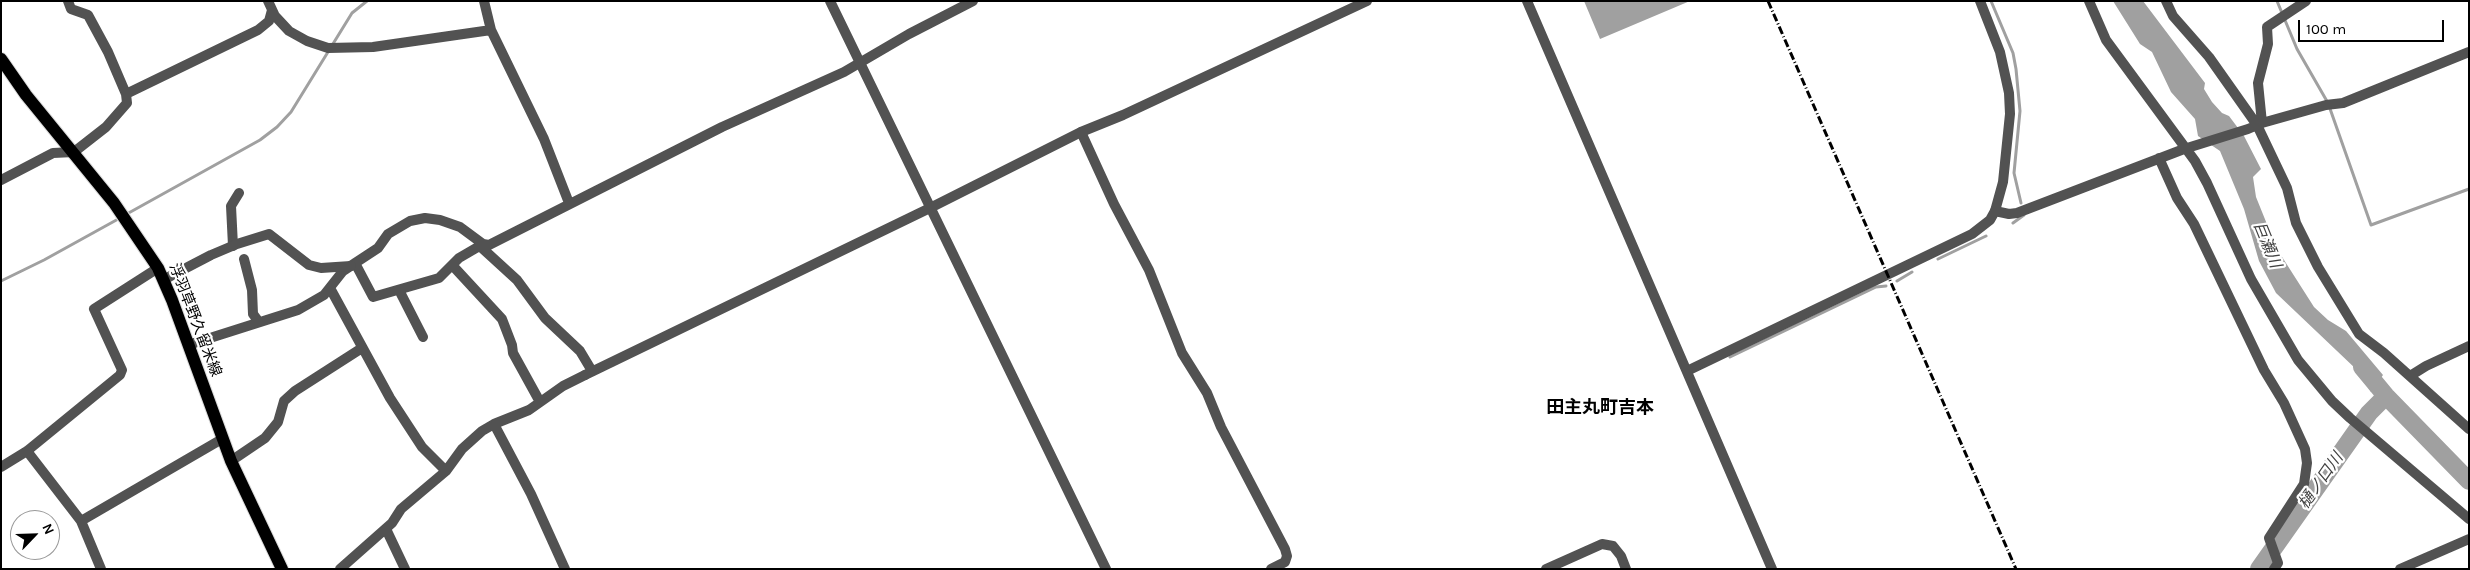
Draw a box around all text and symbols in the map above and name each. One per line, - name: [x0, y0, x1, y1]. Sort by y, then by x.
- scale bar: [2300, 10, 2446, 42]
- text: 100 m: [2306, 20, 2346, 38]
- water label: 巨瀬川: [2249, 219, 2285, 271]
- street label: 浮羽草野久留米線: [165, 261, 225, 379]
- district label: 田主丸町吉本: [1546, 397, 1654, 419]
- water label: 樋ノ口川: [2295, 449, 2347, 513]
- north arrow: [10, 510, 60, 560]
- text: N: [38, 521, 58, 537]

